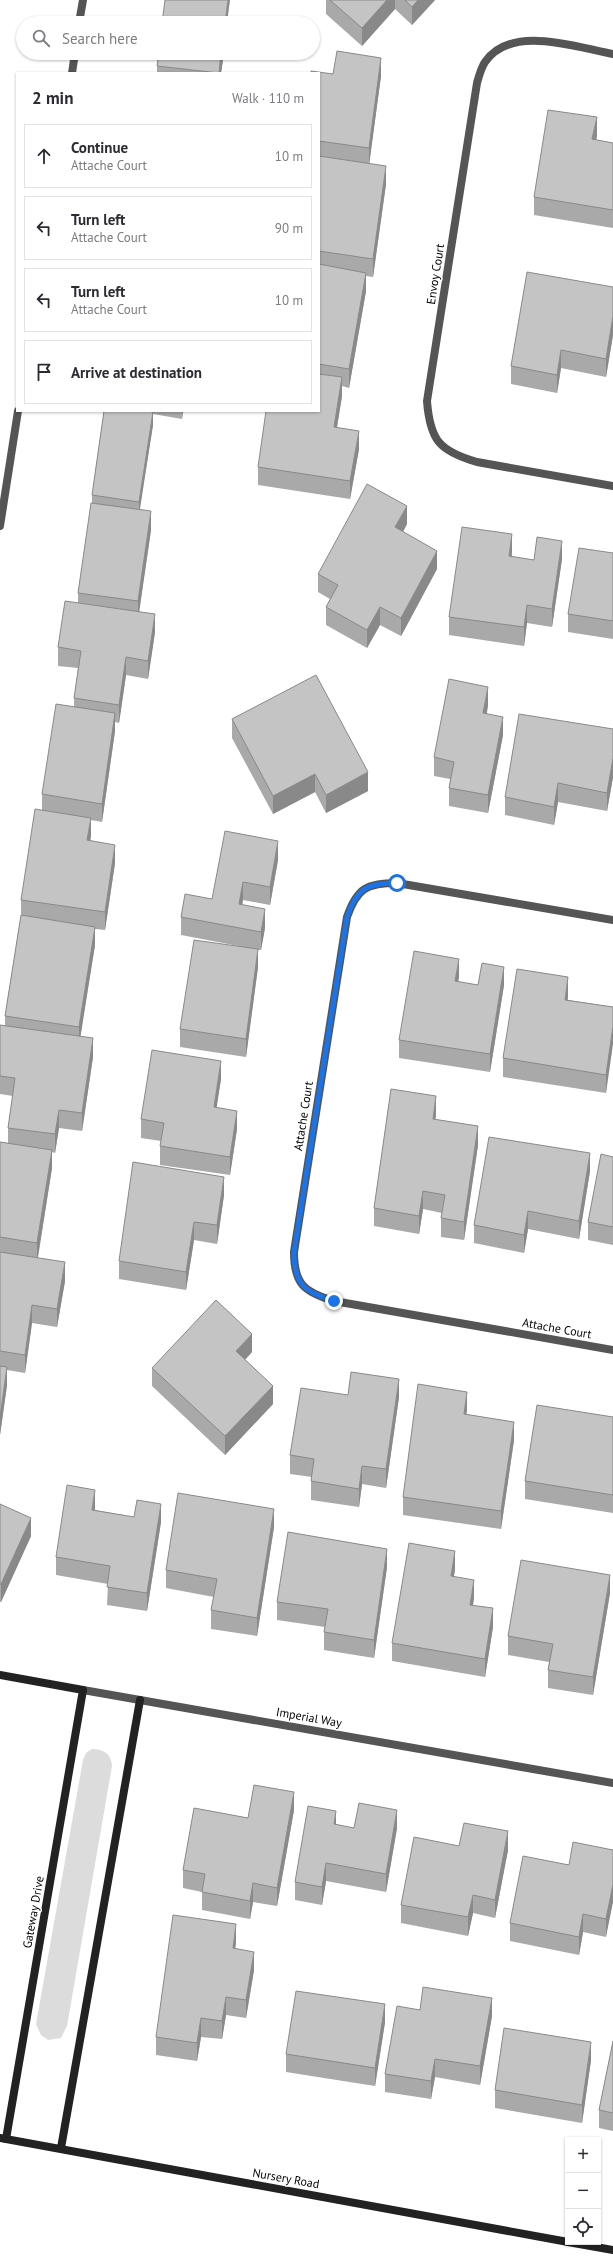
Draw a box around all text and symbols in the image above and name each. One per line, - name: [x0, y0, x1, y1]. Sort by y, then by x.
- search box: [16, 16, 320, 60]
- icon: search: [30, 27, 52, 49]
- text: Search here: [62, 29, 138, 48]
- text: 2 min: [32, 87, 73, 109]
- text: Walk · 110 m: [232, 90, 304, 107]
- text: Continue: [71, 138, 128, 157]
- icon: ahead: [33, 145, 55, 167]
- text: 10 m: [275, 148, 303, 165]
- text: Attache Court: [71, 157, 147, 174]
- text: Turn left: [71, 210, 125, 229]
- icon: left: [33, 217, 55, 239]
- text: 90 m: [275, 220, 303, 237]
- text: Attache Court: [71, 229, 147, 246]
- street label: Envoy Court: [423, 243, 447, 305]
- text: Turn left: [71, 282, 125, 301]
- icon: left: [33, 289, 55, 311]
- text: 10 m: [275, 292, 303, 309]
- text: Attache Court: [71, 301, 147, 318]
- icon: arrive: [33, 361, 55, 383]
- text: Arrive at destination: [71, 363, 202, 382]
- route start: [388, 874, 406, 892]
- street label: Attache Court: [290, 1080, 316, 1152]
- route end: [325, 1292, 343, 1310]
- street label: Attache Court: [521, 1315, 593, 1341]
- street label: Imperial Way: [275, 1704, 343, 1730]
- street label: Gateway Drive: [19, 1875, 47, 1949]
- map controls: [565, 2137, 601, 2245]
- button: +: [565, 2137, 601, 2173]
- street label: Nursery Road: [251, 2165, 321, 2191]
- button: −: [565, 2173, 601, 2209]
- button: locate: [565, 2209, 601, 2245]

